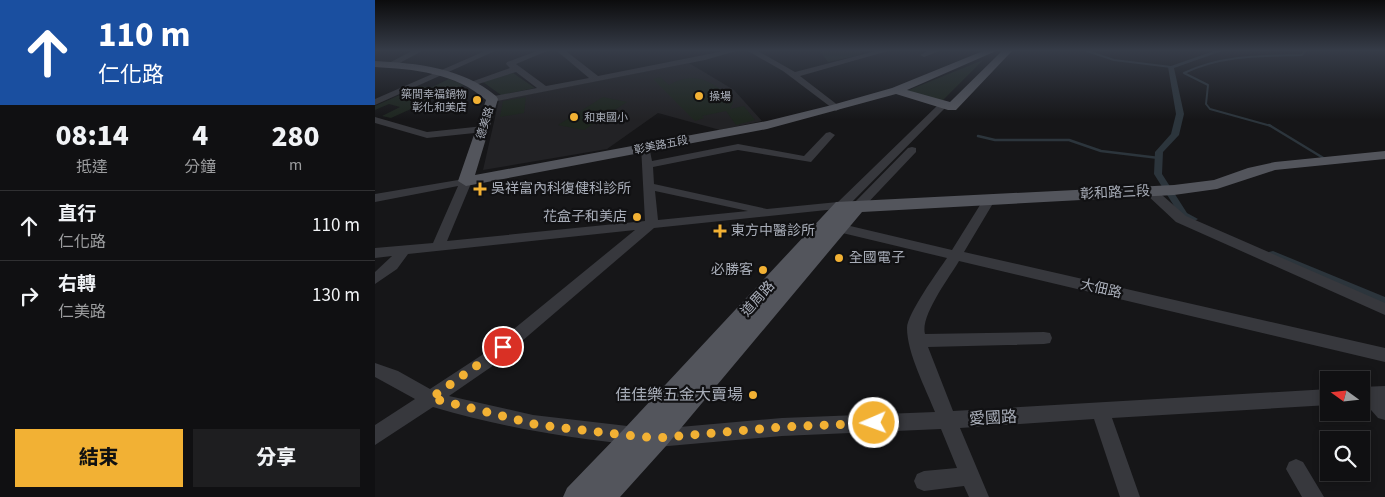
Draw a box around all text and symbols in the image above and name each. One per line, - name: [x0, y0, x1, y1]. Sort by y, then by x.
- text: 110 m: [98, 10, 190, 60]
- icon: ahead: [15, 20, 80, 85]
- text: 仁化路: [98, 59, 164, 91]
- place label: 築間幸福鍋物 彰化和美店: [401, 87, 467, 115]
- place label: 操場: [709, 89, 731, 104]
- marker: 操場: [693, 90, 705, 102]
- marker: 築間幸福鍋物 彰化和美店: [471, 94, 483, 106]
- street label: 德美路: [473, 105, 497, 141]
- place label: 和東國小: [584, 110, 628, 125]
- marker: 和東國小: [568, 111, 580, 123]
- text: 08:14: [55, 114, 129, 157]
- text: 4: [192, 114, 208, 157]
- text: 280: [272, 115, 320, 158]
- street label: 彰美路五段: [633, 132, 689, 158]
- text: m: [289, 154, 302, 176]
- text: 抵達: [76, 156, 108, 178]
- text: 分鐘: [184, 156, 216, 178]
- place label: 吳祥富內科復健科診所: [491, 179, 631, 199]
- street label: 彰和路三段: [1080, 181, 1150, 205]
- marker: 吳祥富內科復健科診所: [473, 182, 487, 196]
- text: 直行: [58, 201, 96, 228]
- place label: 花盒子和美店: [543, 207, 627, 227]
- marker: 花盒子和美店: [631, 211, 643, 223]
- icon: ahead: [15, 212, 43, 240]
- text: 110 m: [312, 212, 360, 239]
- place label: 東方中醫診所: [731, 221, 815, 241]
- marker: 東方中醫診所: [713, 224, 727, 238]
- text: 仁化路: [58, 231, 106, 253]
- place label: 全國電子: [849, 248, 905, 268]
- marker: 全國電子: [833, 252, 845, 264]
- place label: 必勝客: [711, 260, 753, 280]
- marker: 必勝客: [757, 264, 769, 276]
- text: 右轉: [58, 271, 96, 298]
- street label: 大佃路: [1078, 275, 1124, 303]
- street label: 道周路: [737, 277, 779, 321]
- icon: right: [15, 282, 43, 310]
- text: 130 m: [312, 282, 360, 309]
- text: 仁美路: [58, 301, 106, 323]
- pin: [482, 326, 524, 368]
- icon: arrive: [489, 333, 517, 361]
- north arrow: [1320, 371, 1370, 421]
- map controls: [1320, 371, 1370, 481]
- place label: 佳佳樂五金大賣場: [615, 384, 743, 406]
- marker: 佳佳樂五金大賣場: [747, 389, 759, 401]
- position arrow: [847, 396, 899, 448]
- street label: 愛國路: [968, 406, 1018, 430]
- button: 結束: [15, 429, 183, 487]
- button: 分享: [193, 429, 360, 487]
- button: search: [1320, 431, 1370, 481]

